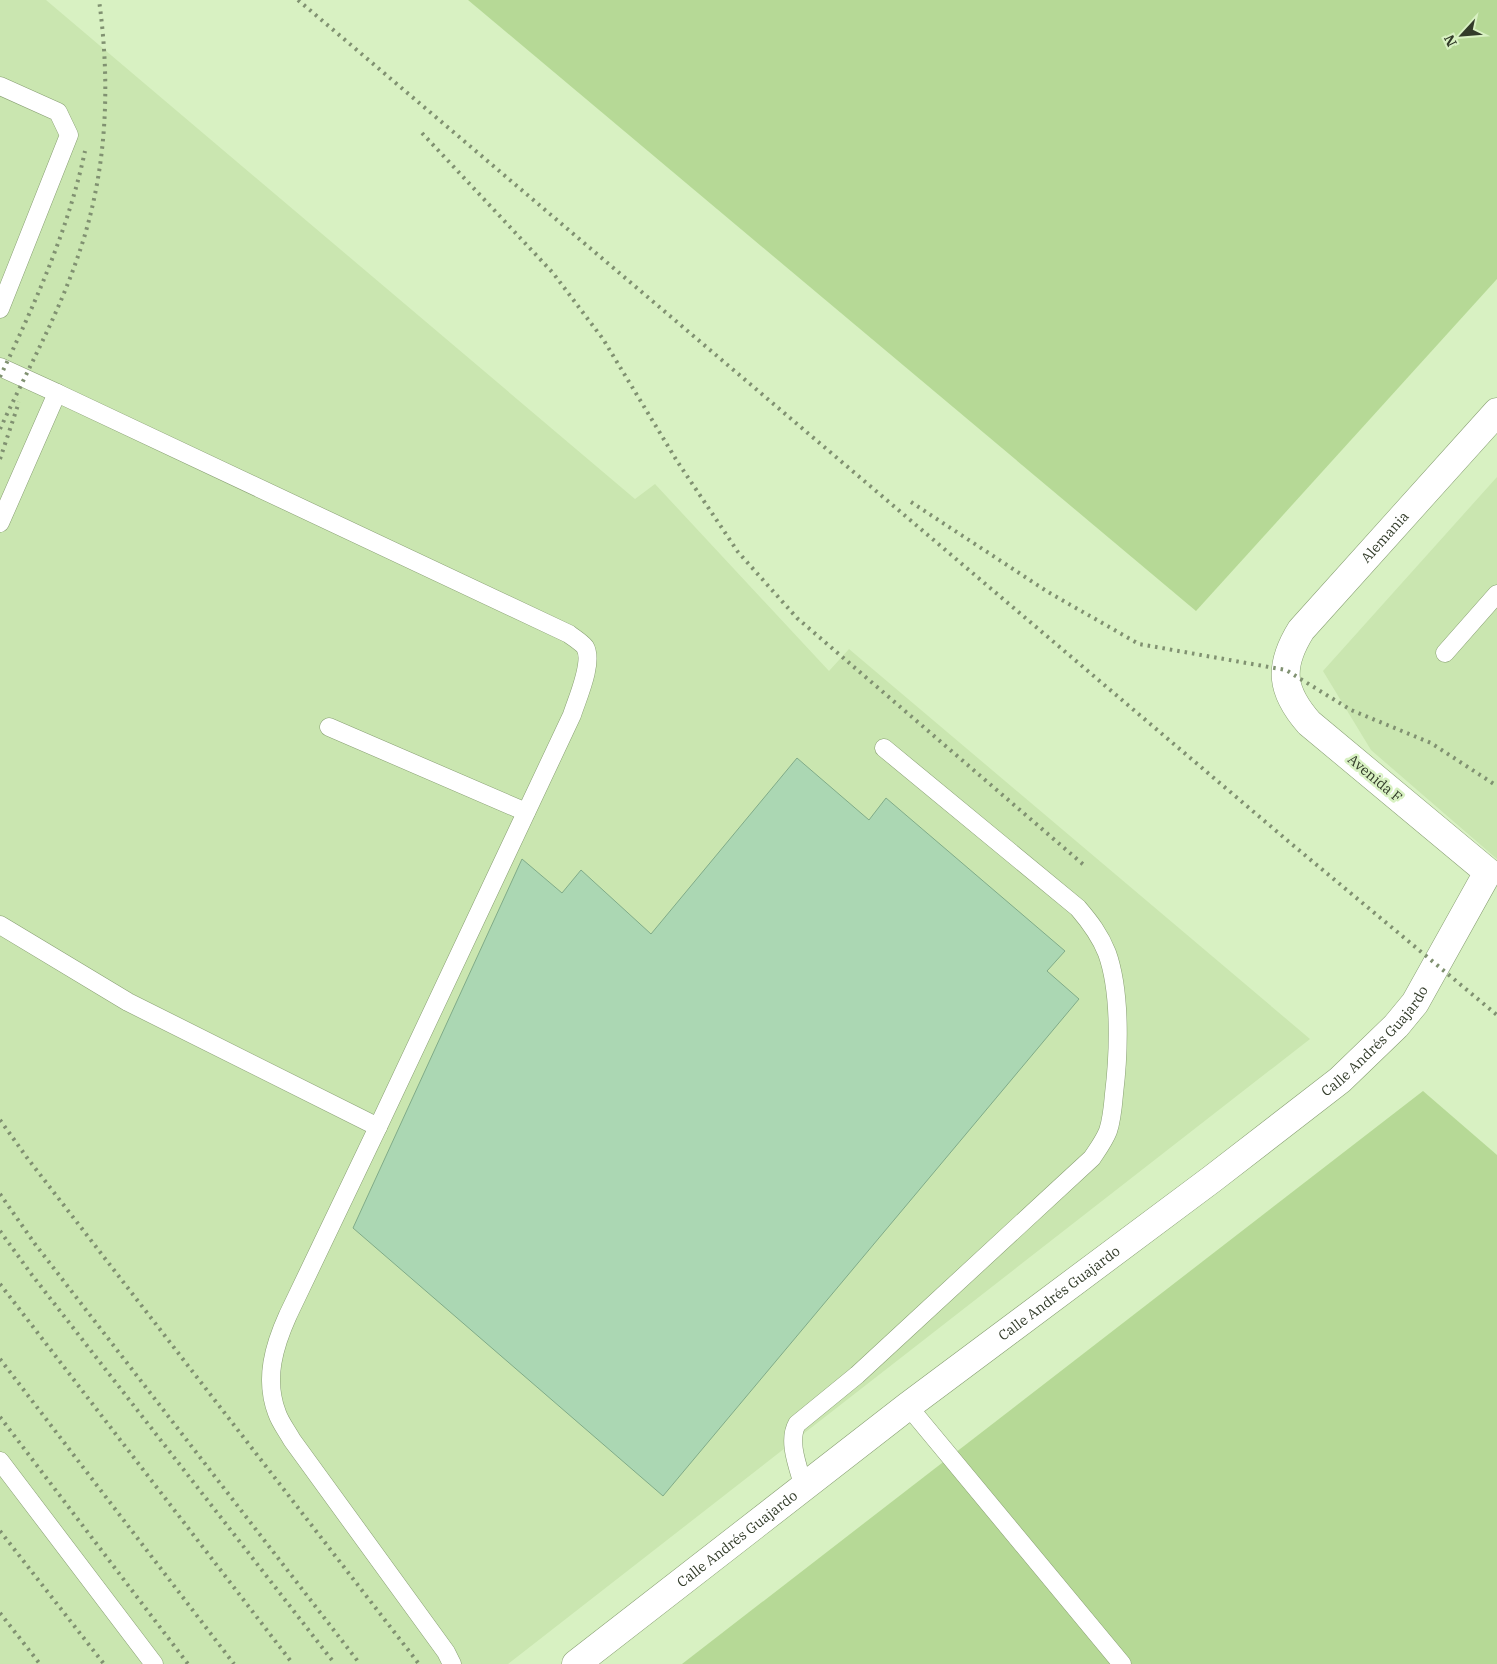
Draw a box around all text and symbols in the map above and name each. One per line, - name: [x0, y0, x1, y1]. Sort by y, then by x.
- north arrow: [1437, 10, 1487, 60]
- text: N: [1440, 32, 1461, 50]
- street label: Alemania: [1357, 507, 1413, 566]
- street label: Avenida F: [1344, 750, 1406, 806]
- street label: Calle Andrés Guajardo: [1317, 982, 1432, 1100]
- street label: Calle Andrés Guajardo: [995, 1242, 1124, 1345]
- street label: Calle Andrés Guajardo: [673, 1486, 801, 1591]

